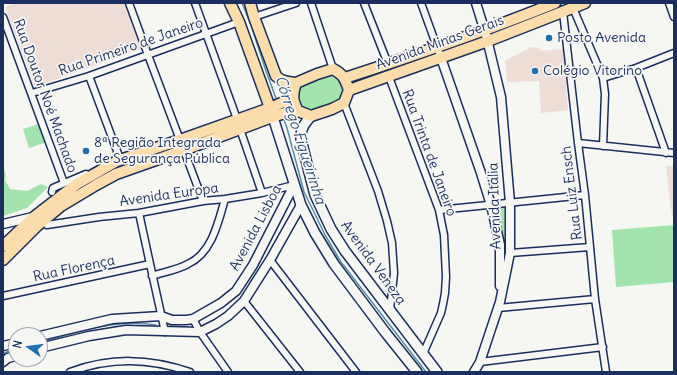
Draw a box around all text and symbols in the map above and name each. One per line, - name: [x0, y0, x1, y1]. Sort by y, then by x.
- street label: Avenida Minas Gerais: [374, 12, 506, 74]
- street label: Rua Primeiro de Janeiro: [57, 14, 205, 80]
- street label: Rua Doutor Noé Machado: [9, 17, 81, 175]
- place label: Posto Avenida: [557, 30, 646, 46]
- marker: Posto Avenida: [544, 33, 554, 43]
- place label: Colégio Vitorino: [543, 63, 642, 79]
- marker: Colégio Vitorino: [530, 66, 540, 76]
- water label: Córrego Figueirinha: [271, 73, 329, 207]
- street label: Rua Trinta de Janeiro: [398, 87, 460, 219]
- place label: 8ª Região Integrada de Segurança Pública: [94, 135, 230, 168]
- street label: Rua Luiz Ensch: [558, 145, 586, 241]
- marker: 8ª Região Integrada de Segurança Pública: [81, 146, 91, 156]
- street label: Avenida Itália: [485, 162, 505, 250]
- street label: Avenida Europa: [119, 180, 219, 210]
- street label: Avenida Lisboa: [226, 182, 286, 274]
- street label: Avenida Veneza: [337, 218, 409, 308]
- street label: Rua Florença: [32, 252, 116, 286]
- north arrow: [8, 327, 48, 367]
- text: N: [10, 339, 25, 350]

